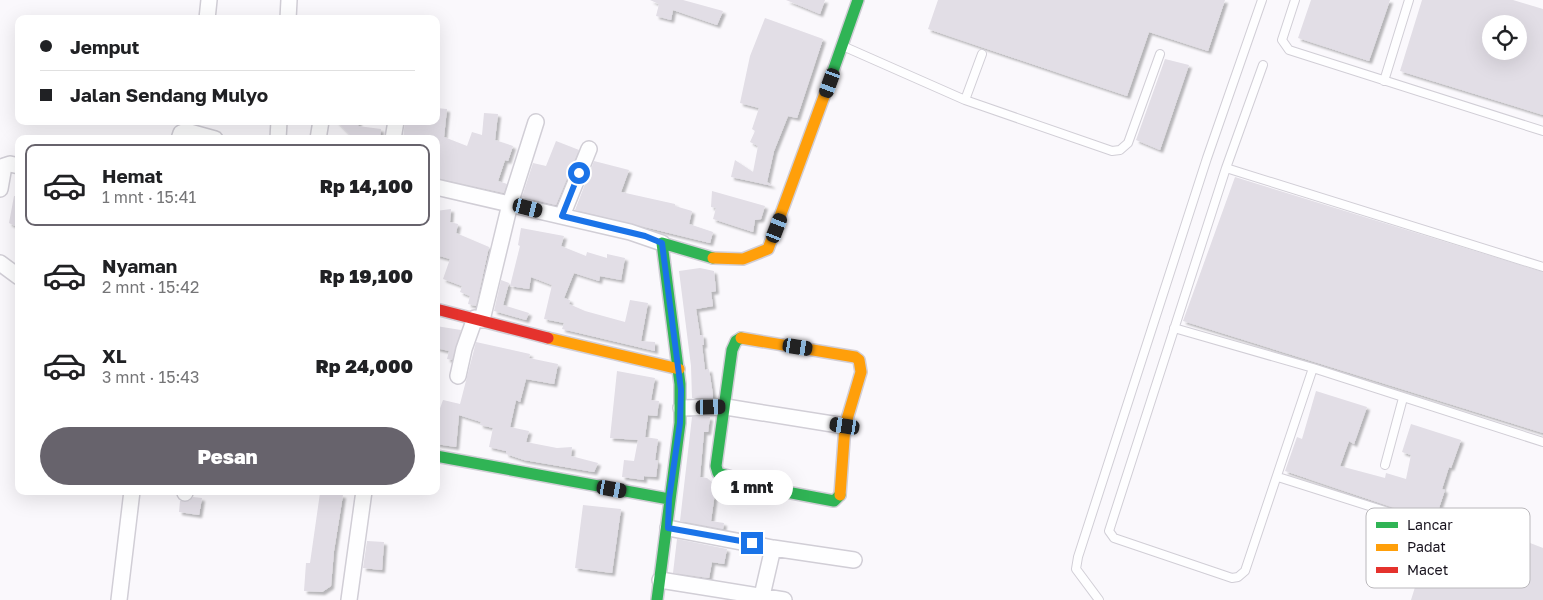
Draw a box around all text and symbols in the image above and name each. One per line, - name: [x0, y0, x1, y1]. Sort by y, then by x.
- map controls: [1482, 15, 1527, 60]
- button: locate: [1482, 15, 1527, 60]
- text: Jemput: [70, 35, 139, 58]
- car: [817, 66, 842, 100]
- text: Jalan Sendang Mulyo: [70, 83, 268, 106]
- route start: [568, 162, 590, 184]
- icon: car: [42, 163, 87, 208]
- text: Hemat: [102, 164, 163, 187]
- text: Rp 14,100: [320, 174, 413, 197]
- text: 1 mnt · 15:41: [102, 187, 196, 207]
- car: [511, 197, 544, 219]
- car: [764, 211, 789, 245]
- icon: car: [42, 253, 87, 298]
- text: Nyaman: [102, 254, 177, 277]
- text: Rp 19,100: [319, 264, 413, 287]
- text: 2 mnt · 15:42: [102, 277, 199, 297]
- car: [782, 337, 813, 357]
- icon: car: [42, 343, 87, 388]
- text: XL: [102, 344, 127, 367]
- text: Rp 24,000: [315, 354, 413, 377]
- text: 3 mnt · 15:43: [102, 367, 199, 387]
- car: [695, 399, 726, 415]
- car: [829, 416, 860, 436]
- button: Pesan: [40, 427, 415, 485]
- callout: 1 mnt: [711, 470, 793, 506]
- text: 1 mnt: [731, 477, 773, 497]
- car: [595, 479, 628, 499]
- legend: [1366, 508, 1530, 588]
- text: Lancar: [1407, 516, 1453, 533]
- route end: [741, 532, 763, 554]
- text: Padat: [1407, 538, 1446, 555]
- text: Macet: [1407, 561, 1448, 578]

